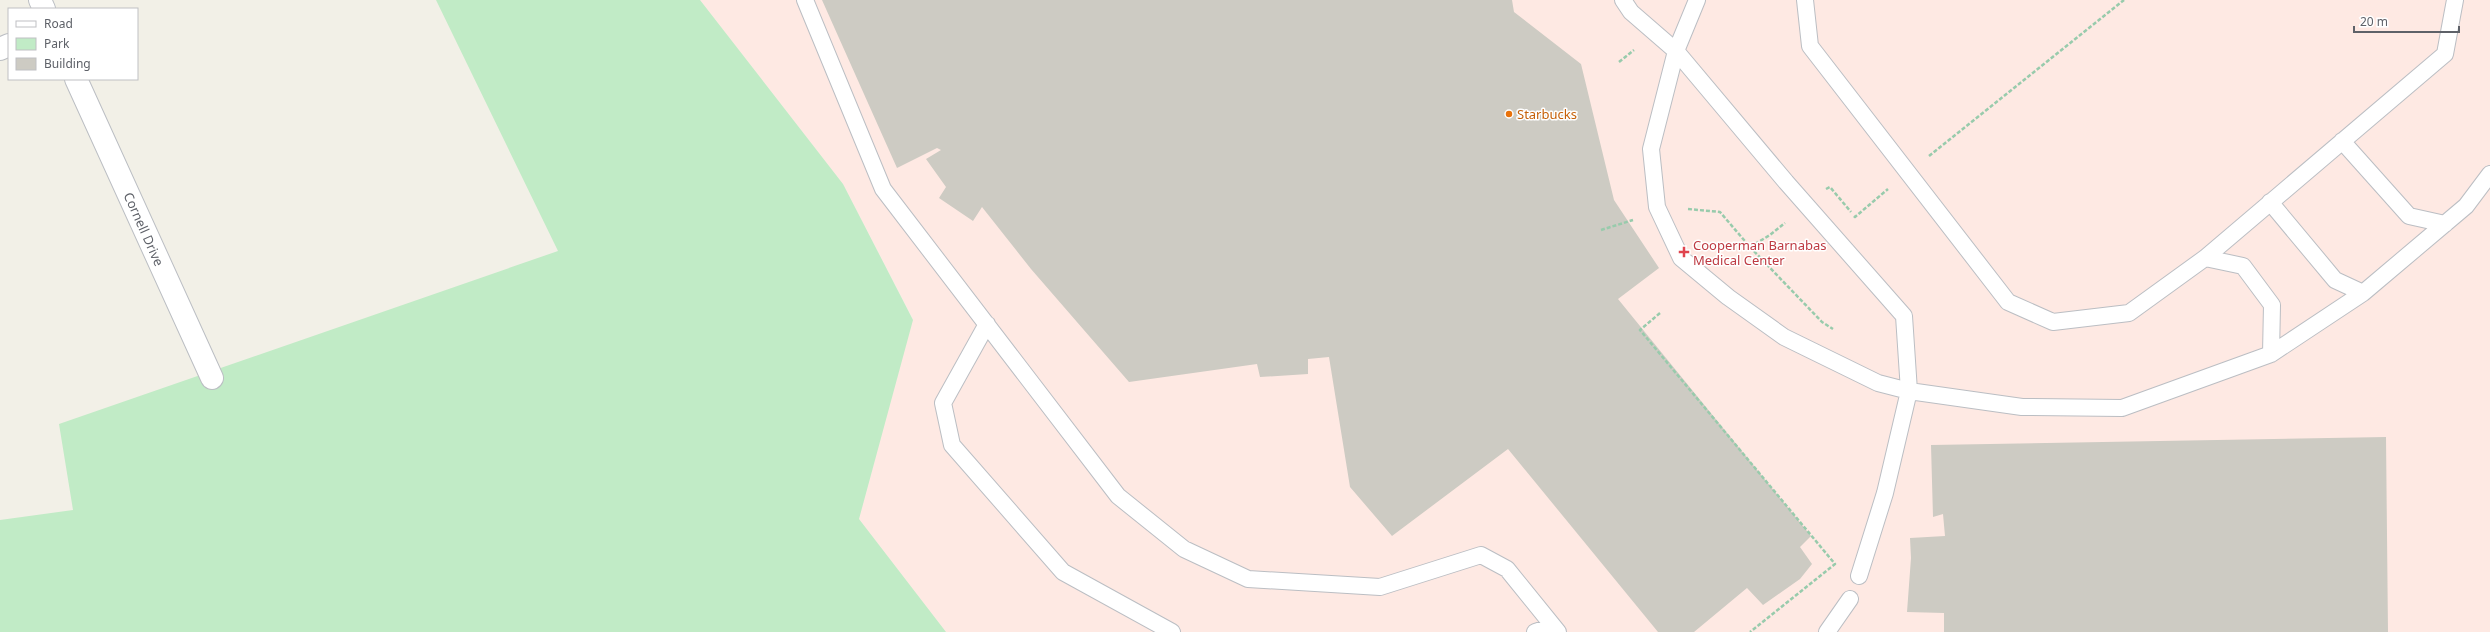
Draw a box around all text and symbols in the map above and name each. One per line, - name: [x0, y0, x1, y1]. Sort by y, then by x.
- legend: [8, 8, 138, 80]
- scale bar: [2354, 8, 2459, 34]
- text: 20 m: [2360, 13, 2388, 30]
- text: Road: [44, 15, 73, 32]
- text: Park: [44, 35, 70, 52]
- text: Building: [44, 55, 91, 72]
- place label: Starbucks: [1517, 105, 1577, 123]
- marker: Starbucks: [1504, 109, 1514, 119]
- street label: Cornell Drive: [120, 189, 168, 269]
- place label: Cooperman Barnabas Medical Center: [1693, 236, 1826, 269]
- marker: Cooperman Barnabas Medical Center: [1678, 246, 1690, 258]

